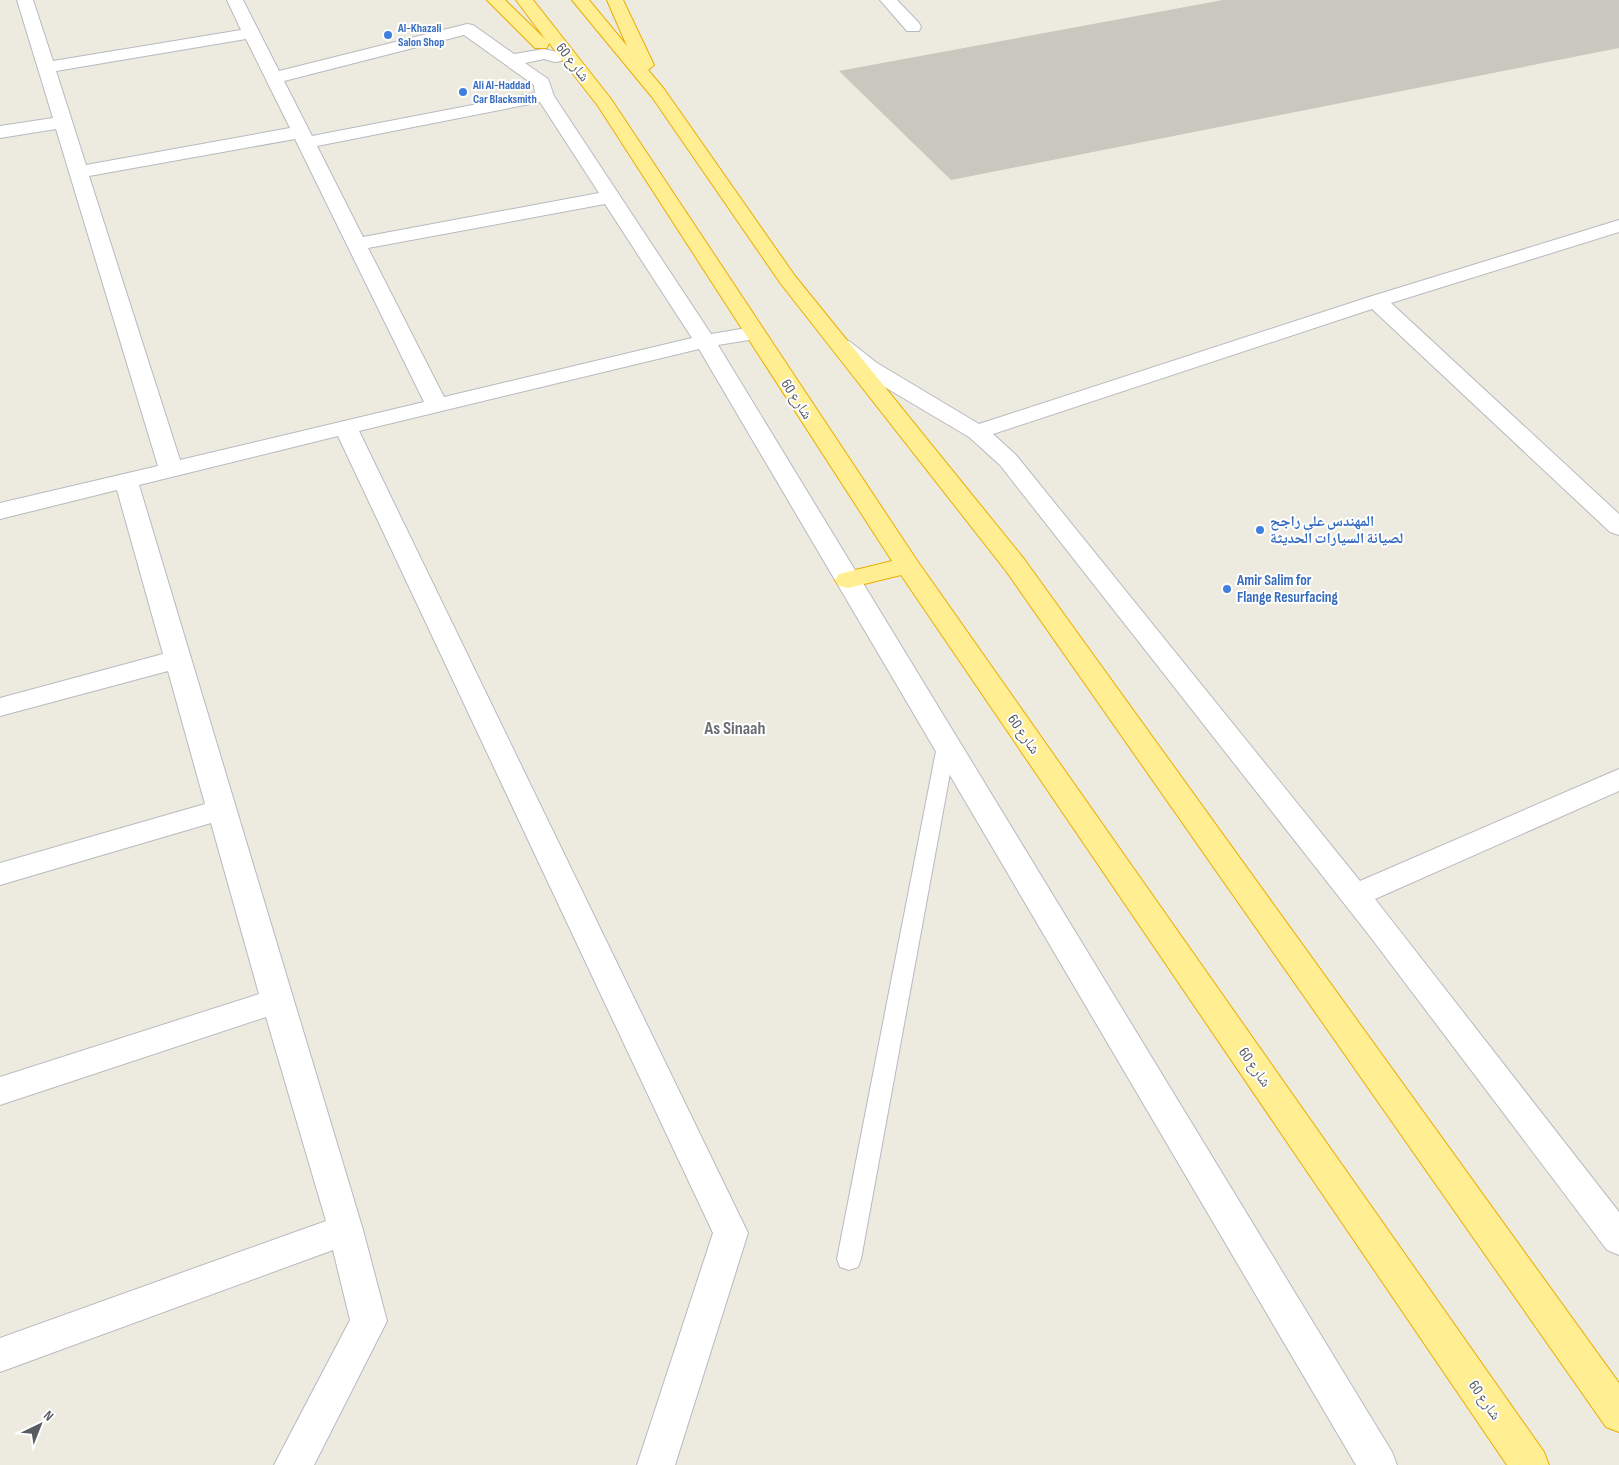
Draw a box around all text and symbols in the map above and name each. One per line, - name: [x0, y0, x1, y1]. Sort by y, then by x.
- place label: Al-Khazali Salon Shop: [397, 21, 444, 50]
- marker: Al-Khazali Salon Shop: [382, 29, 394, 41]
- street label: شارع 60: [552, 39, 594, 86]
- place label: Ali Al-Haddad Car Blacksmith: [472, 78, 537, 107]
- marker: Ali Al-Haddad Car Blacksmith: [457, 86, 469, 98]
- street label: شارع 60: [777, 376, 817, 423]
- place label: المهندس علي راجح لصيانة السيارات الحديثة: [1270, 512, 1403, 548]
- marker: المهندس علي راجح لصيانة السيارات الحديثة: [1254, 524, 1266, 536]
- place label: Amir Salim for Flange Resurfacing: [1236, 571, 1338, 607]
- marker: Amir Salim for Flange Resurfacing: [1221, 583, 1233, 595]
- street label: شارع 60: [1003, 711, 1044, 758]
- district label: As Sinaah: [704, 718, 765, 739]
- street label: شارع 60: [1234, 1044, 1275, 1091]
- street label: شارع 60: [1464, 1377, 1505, 1424]
- north arrow: [15, 1400, 65, 1450]
- text: N: [40, 1407, 57, 1425]

